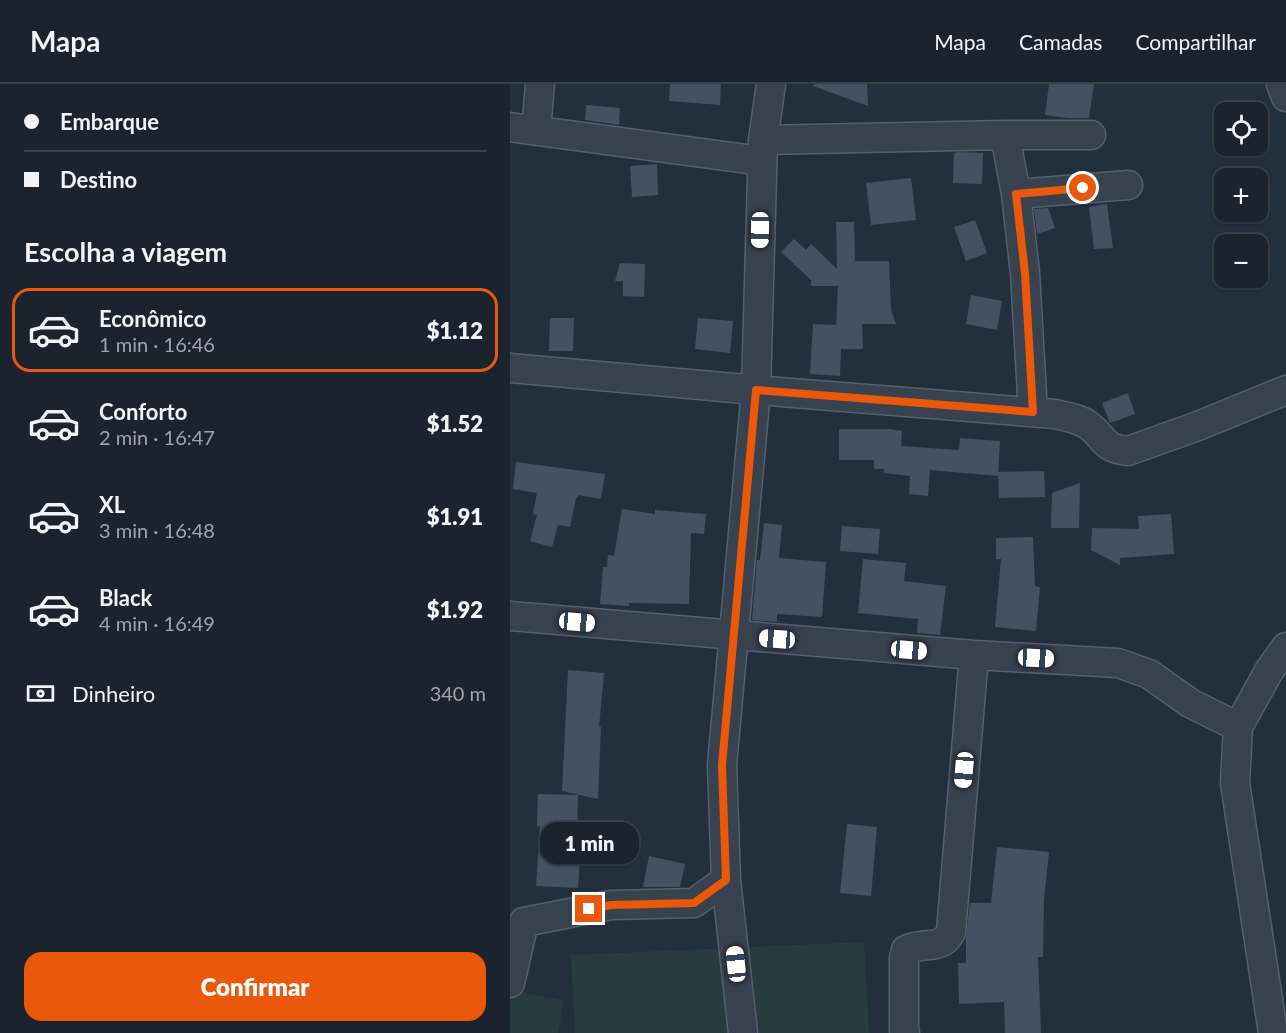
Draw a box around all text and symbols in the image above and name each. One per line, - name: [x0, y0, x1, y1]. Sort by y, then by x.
- text: Mapa: [30, 24, 100, 58]
- text: Mapa: [934, 29, 986, 54]
- text: Camadas: [1019, 29, 1102, 54]
- text: Compartilhar: [1135, 29, 1256, 54]
- map controls: [1214, 102, 1268, 288]
- button: locate: [1214, 102, 1268, 156]
- text: Embarque: [60, 108, 159, 135]
- text: Destino: [60, 166, 137, 193]
- button: +: [1214, 168, 1268, 222]
- route start: [1069, 174, 1096, 201]
- car: [751, 212, 769, 248]
- button: −: [1214, 234, 1268, 288]
- text: Escolha a viagem: [24, 235, 227, 268]
- icon: car: [27, 303, 81, 357]
- text: Econômico: [99, 305, 206, 332]
- text: $1.12: [427, 317, 483, 344]
- text: 1 min · 16:46: [99, 332, 215, 356]
- icon: car: [27, 396, 81, 450]
- text: Conforto: [99, 398, 187, 425]
- text: $1.52: [427, 410, 483, 437]
- text: 2 min · 16:47: [99, 425, 215, 449]
- icon: car: [27, 489, 81, 543]
- text: XL: [99, 491, 125, 518]
- text: $1.91: [427, 503, 483, 530]
- text: 3 min · 16:48: [99, 518, 215, 542]
- icon: car: [27, 582, 81, 636]
- text: Black: [99, 584, 152, 611]
- text: $1.92: [427, 596, 483, 623]
- text: 4 min · 16:49: [99, 611, 215, 635]
- car: [558, 611, 596, 633]
- car: [758, 629, 796, 649]
- car: [890, 639, 928, 661]
- car: [1018, 648, 1054, 668]
- icon: cash: [24, 677, 57, 710]
- text: Dinheiro: [72, 680, 155, 707]
- text: 340 m: [430, 681, 486, 705]
- car: [953, 751, 975, 789]
- callout: 1 min: [539, 822, 638, 864]
- text: 1 min: [565, 831, 614, 855]
- route end: [575, 895, 602, 922]
- car: [725, 945, 747, 983]
- button: Confirmar: [24, 952, 486, 1021]

